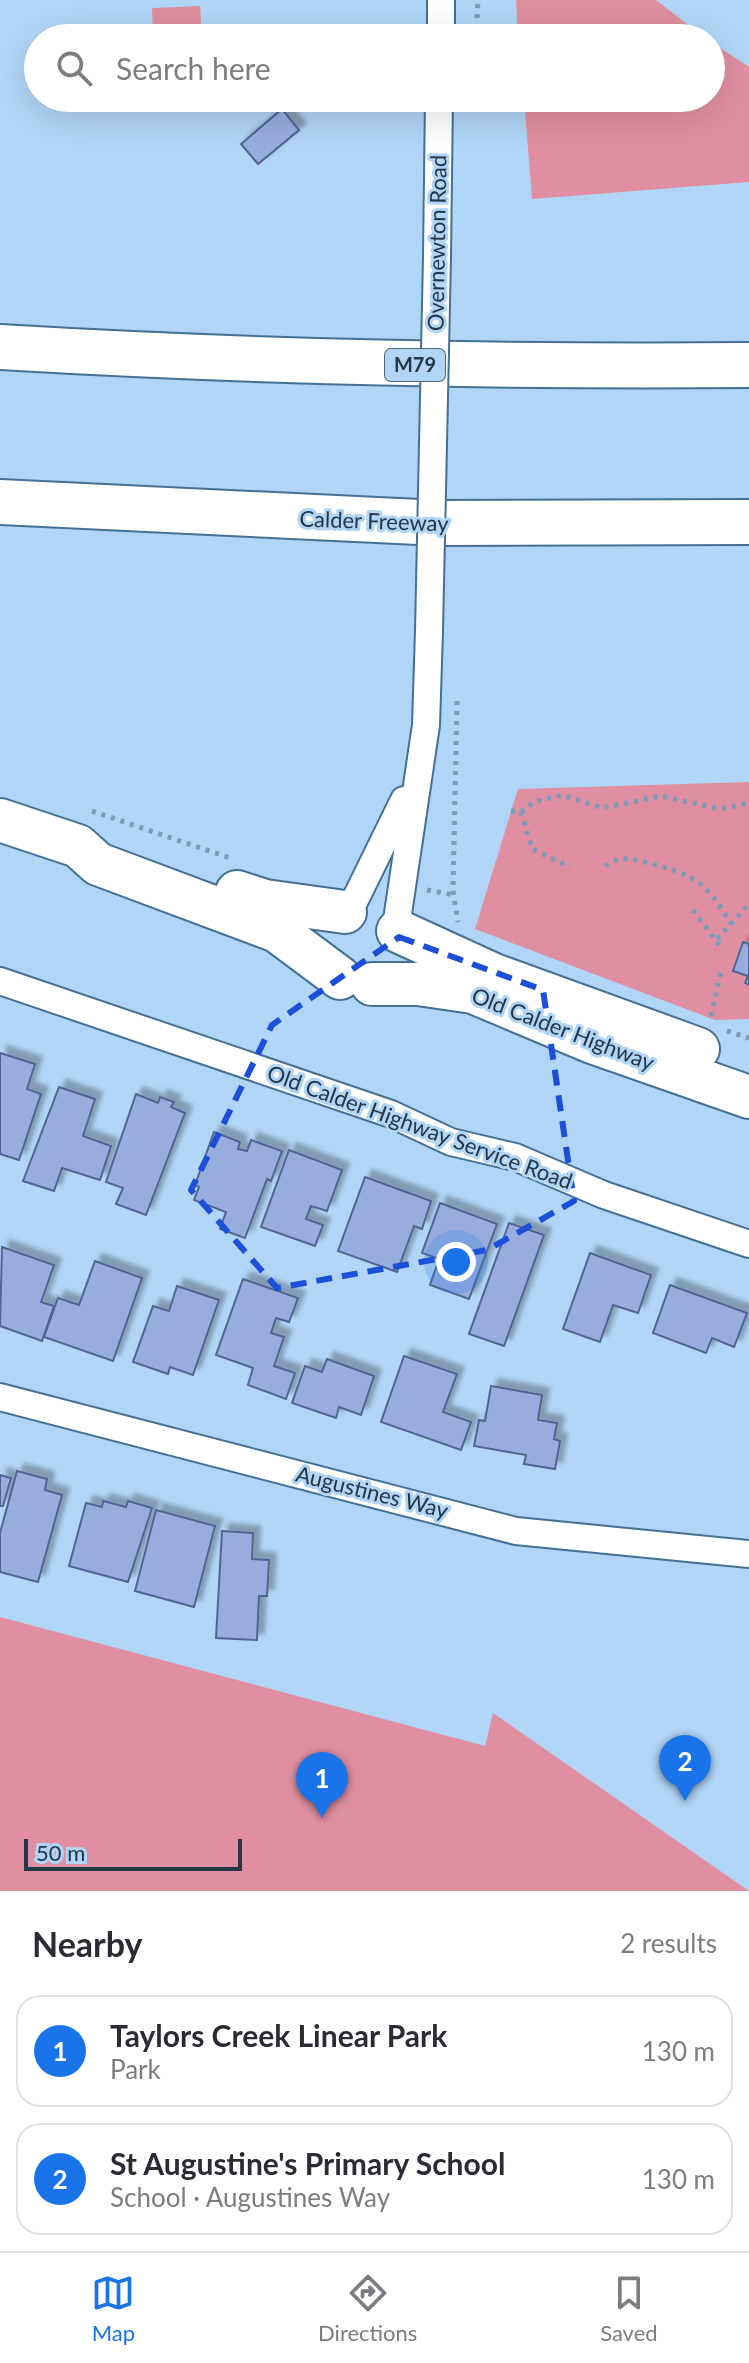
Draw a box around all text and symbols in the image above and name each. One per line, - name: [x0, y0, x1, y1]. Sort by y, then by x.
- search box: [24, 24, 725, 112]
- icon: search: [52, 46, 96, 90]
- text: Search here: [116, 50, 271, 86]
- street label: Overnewton Road: [421, 155, 452, 331]
- road number: M79: [385, 349, 445, 381]
- street label: Calder Freeway: [299, 504, 450, 537]
- street label: Old Calder Highway: [468, 981, 659, 1076]
- street label: Old Calder Highway Service Road: [264, 1059, 576, 1194]
- your location: [436, 1242, 476, 1282]
- street label: Augustines Way: [293, 1460, 452, 1524]
- pin: 2: [659, 1735, 711, 1801]
- pin: 1: [296, 1752, 348, 1818]
- scale bar: [24, 1835, 242, 1871]
- text: 50 m: [36, 1839, 85, 1866]
- text: Nearby: [32, 1923, 143, 1964]
- text: 2 results: [620, 1927, 717, 1959]
- text: Taylors Creek Linear Park: [110, 2017, 447, 2053]
- text: 1: [52, 2035, 68, 2067]
- text: 130 m: [642, 2035, 715, 2067]
- text: Park: [110, 2053, 161, 2085]
- text: St Augustine's Primary School: [110, 2145, 505, 2181]
- text: 2: [52, 2163, 68, 2195]
- text: 130 m: [642, 2163, 715, 2195]
- text: School · Augustines Way: [110, 2181, 390, 2213]
- tab: Map: [91, 2271, 135, 2346]
- tab: Directions: [318, 2271, 417, 2346]
- tab: Saved: [600, 2271, 658, 2346]

